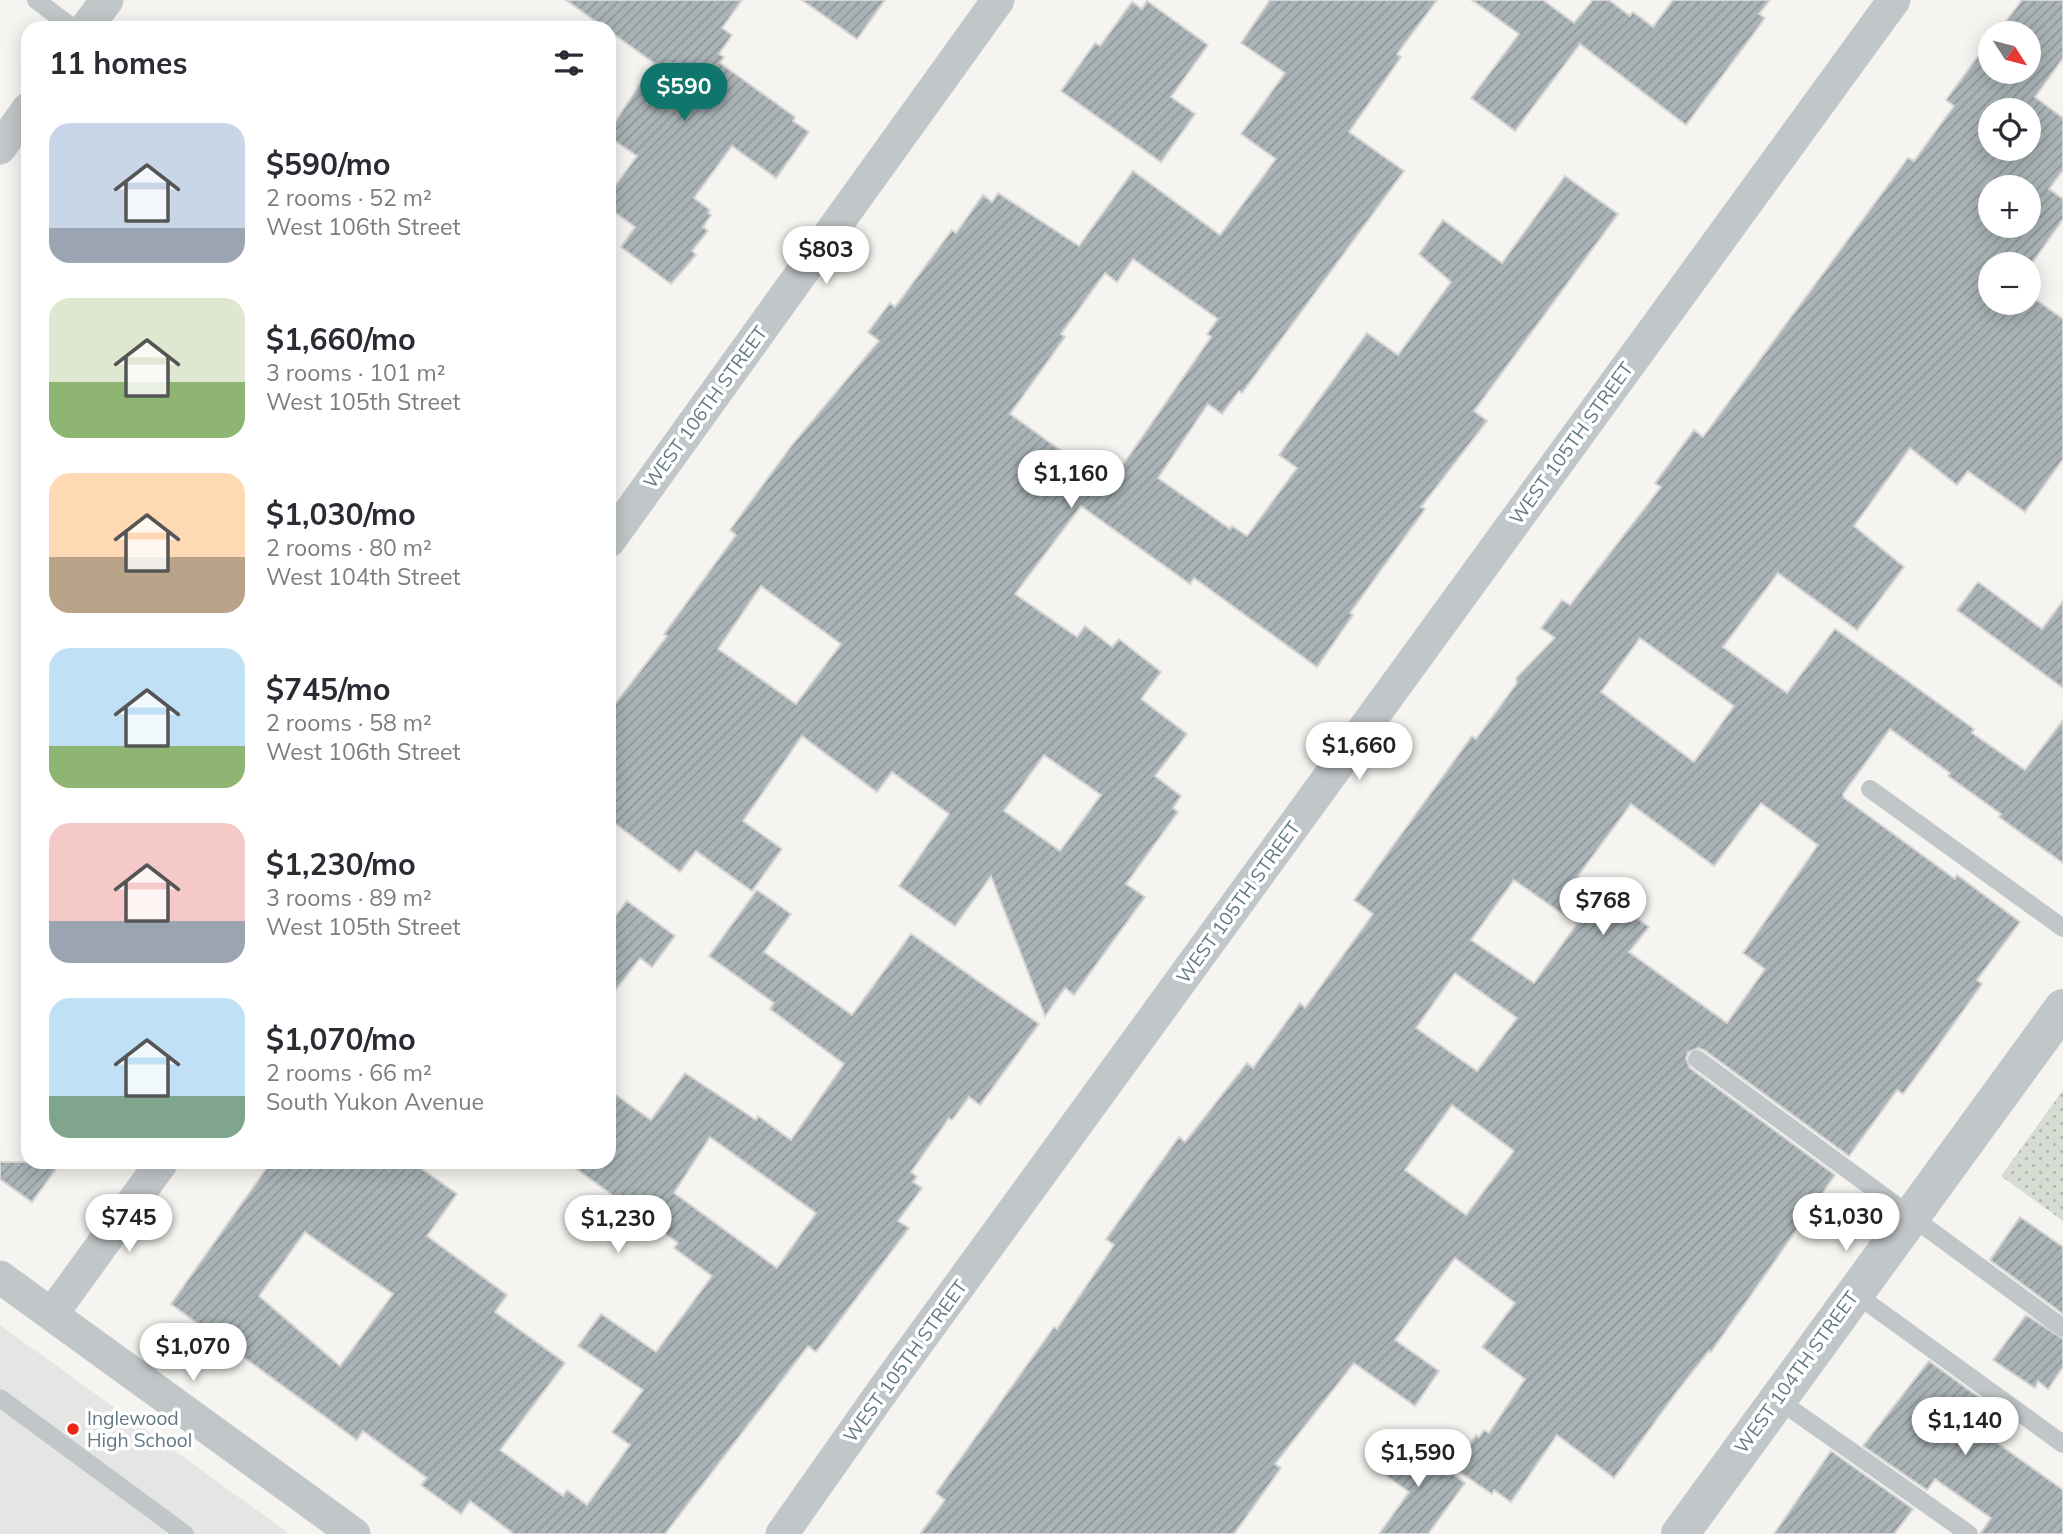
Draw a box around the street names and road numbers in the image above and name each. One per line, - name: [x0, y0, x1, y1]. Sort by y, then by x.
- street label: WEST 106TH STREET: [638, 321, 772, 493]
- street label: WEST 105TH STREET: [1504, 357, 1638, 529]
- street label: WEST 105TH STREET: [1171, 816, 1305, 988]
- street label: WEST 105TH STREET: [838, 1275, 972, 1447]
- street label: WEST 104TH STREET: [1729, 1286, 1863, 1458]

